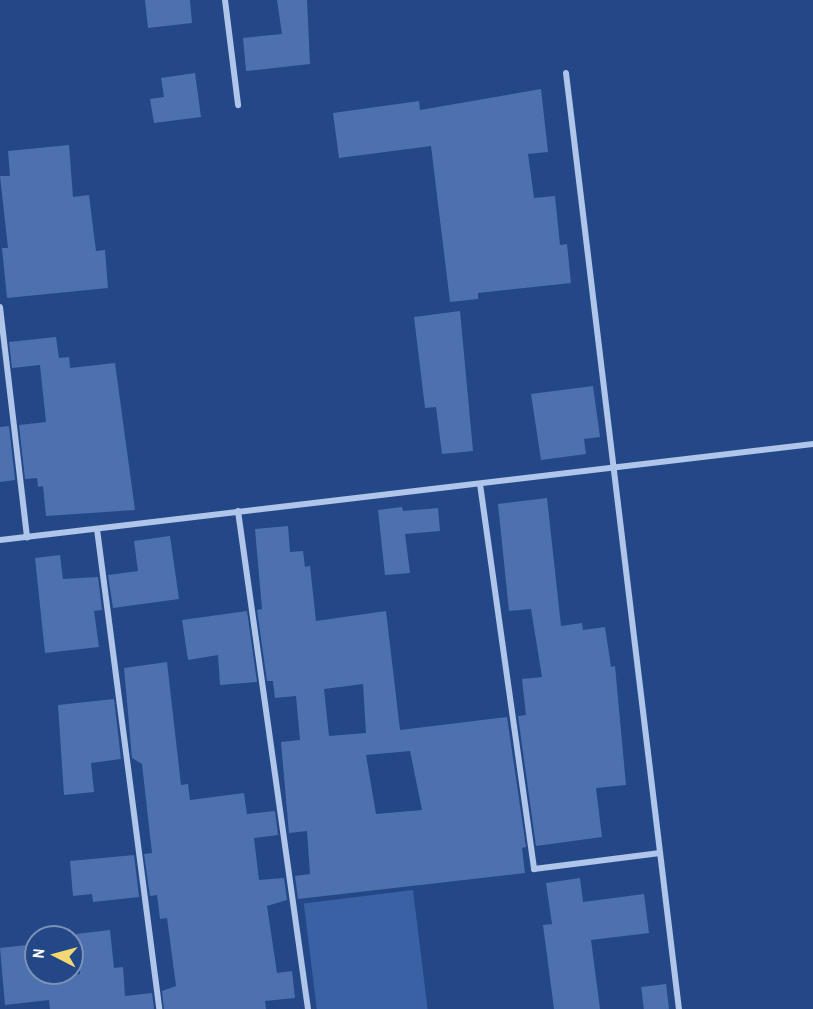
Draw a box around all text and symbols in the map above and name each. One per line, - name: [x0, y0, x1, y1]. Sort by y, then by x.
- north arrow: [24, 925, 84, 985]
- text: N: [27, 947, 50, 959]

